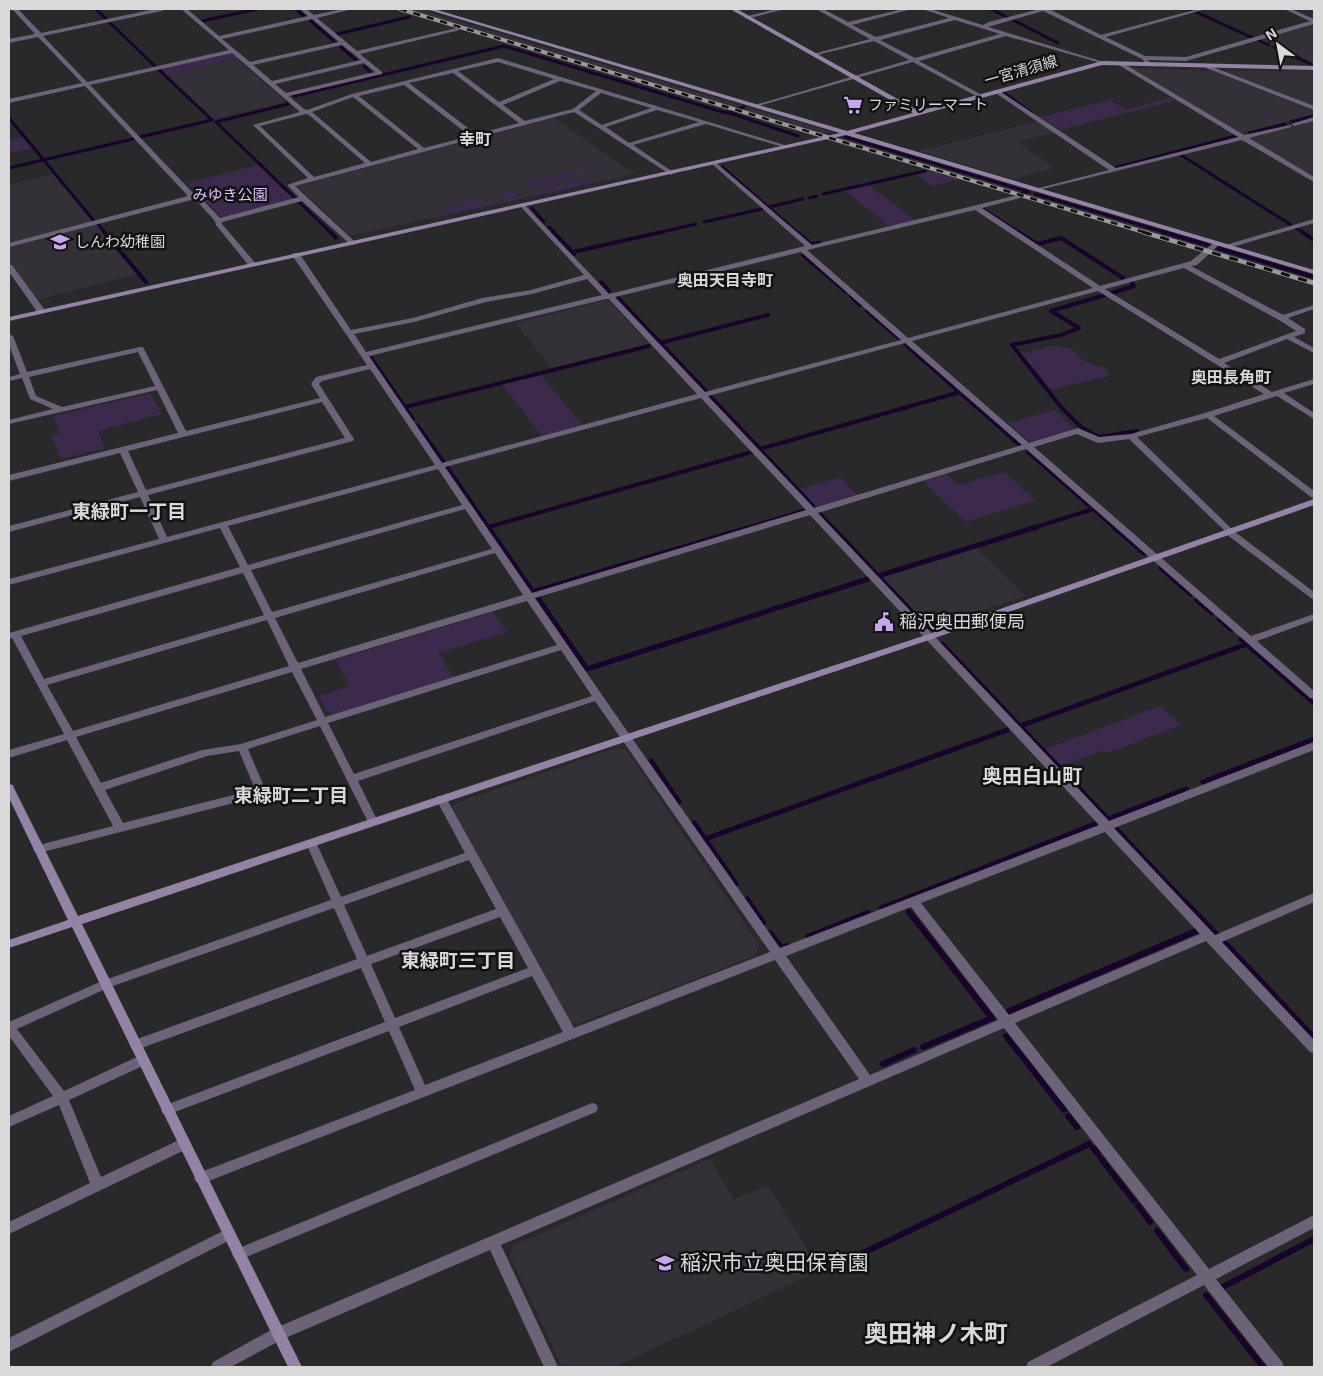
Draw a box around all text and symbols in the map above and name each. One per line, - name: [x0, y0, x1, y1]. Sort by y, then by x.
- north arrow: [1253, 20, 1303, 70]
- text: N: [1262, 24, 1280, 43]
- street label: 一宮清須線: [982, 51, 1059, 89]
- supermarket icon: ファミリーマート: [842, 94, 864, 116]
- place label: ファミリーマート: [868, 95, 988, 113]
- district label: 幸町: [459, 129, 491, 148]
- park label: みゆき公園: [192, 185, 268, 203]
- school or university icon: しんわ幼稚園: [49, 231, 71, 253]
- place label: しんわ幼稚園: [75, 232, 165, 250]
- district label: 奥田天目寺町: [677, 270, 773, 289]
- district label: 奥田長角町: [1191, 367, 1271, 386]
- district label: 東緑町一丁目: [72, 499, 186, 522]
- place label: 稲沢奥田郵便局: [899, 610, 1025, 632]
- public building icon: 稲沢奥田郵便局: [873, 611, 895, 633]
- district label: 奥田白山町: [982, 763, 1082, 787]
- district label: 東緑町二丁目: [234, 783, 348, 806]
- district label: 東緑町三丁目: [401, 948, 515, 971]
- place label: 稲沢市立奥田保育園: [680, 1249, 869, 1274]
- school or university icon: 稲沢市立奥田保育園: [654, 1252, 676, 1274]
- district label: 奥田神ノ木町: [864, 1318, 1008, 1347]

